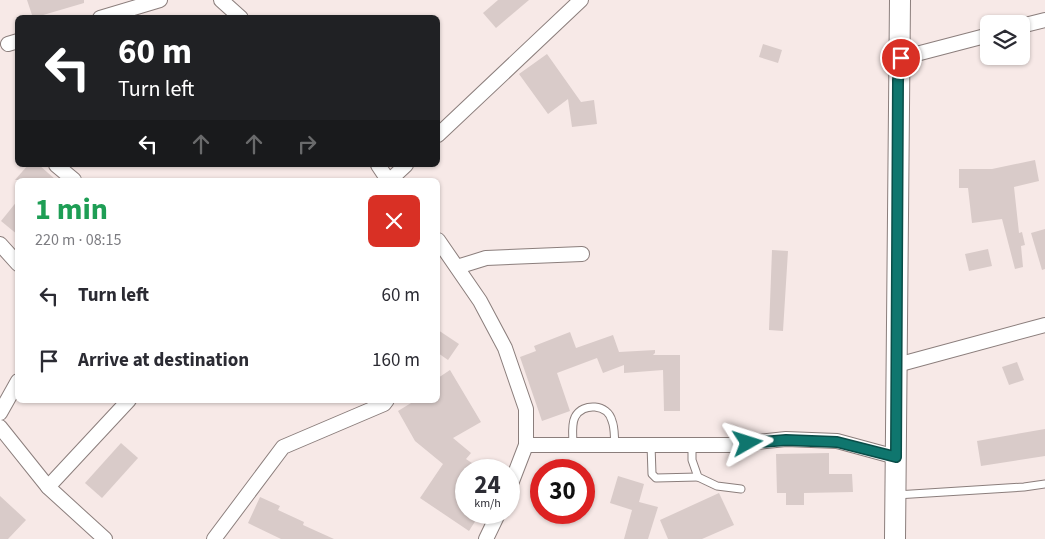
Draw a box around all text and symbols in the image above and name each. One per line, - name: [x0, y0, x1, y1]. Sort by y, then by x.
- map controls: [980, 15, 1030, 65]
- button: layers: [980, 15, 1030, 65]
- text: 60 m: [118, 27, 192, 77]
- icon: left: [35, 35, 100, 100]
- pin: [880, 37, 922, 79]
- icon: arrive: [887, 44, 915, 72]
- text: Turn left: [118, 73, 194, 105]
- icon: left: [134, 130, 162, 158]
- icon: ahead: [187, 130, 215, 158]
- icon: ahead: [240, 130, 268, 158]
- icon: right: [293, 130, 321, 158]
- text: 1 min: [35, 188, 108, 231]
- button: close: [368, 195, 420, 247]
- text: 220 m · 08:15: [35, 229, 122, 251]
- icon: left: [35, 282, 63, 310]
- text: Turn left: [78, 282, 149, 309]
- text: 60 m: [382, 282, 420, 309]
- icon: arrive: [35, 347, 63, 375]
- text: Arrive at destination: [78, 347, 249, 374]
- text: 160 m: [372, 347, 420, 374]
- position arrow: [721, 416, 773, 468]
- speed limit sign: 30: [530, 459, 595, 524]
- text: 24: [474, 467, 501, 503]
- text: km/h: [474, 495, 501, 512]

